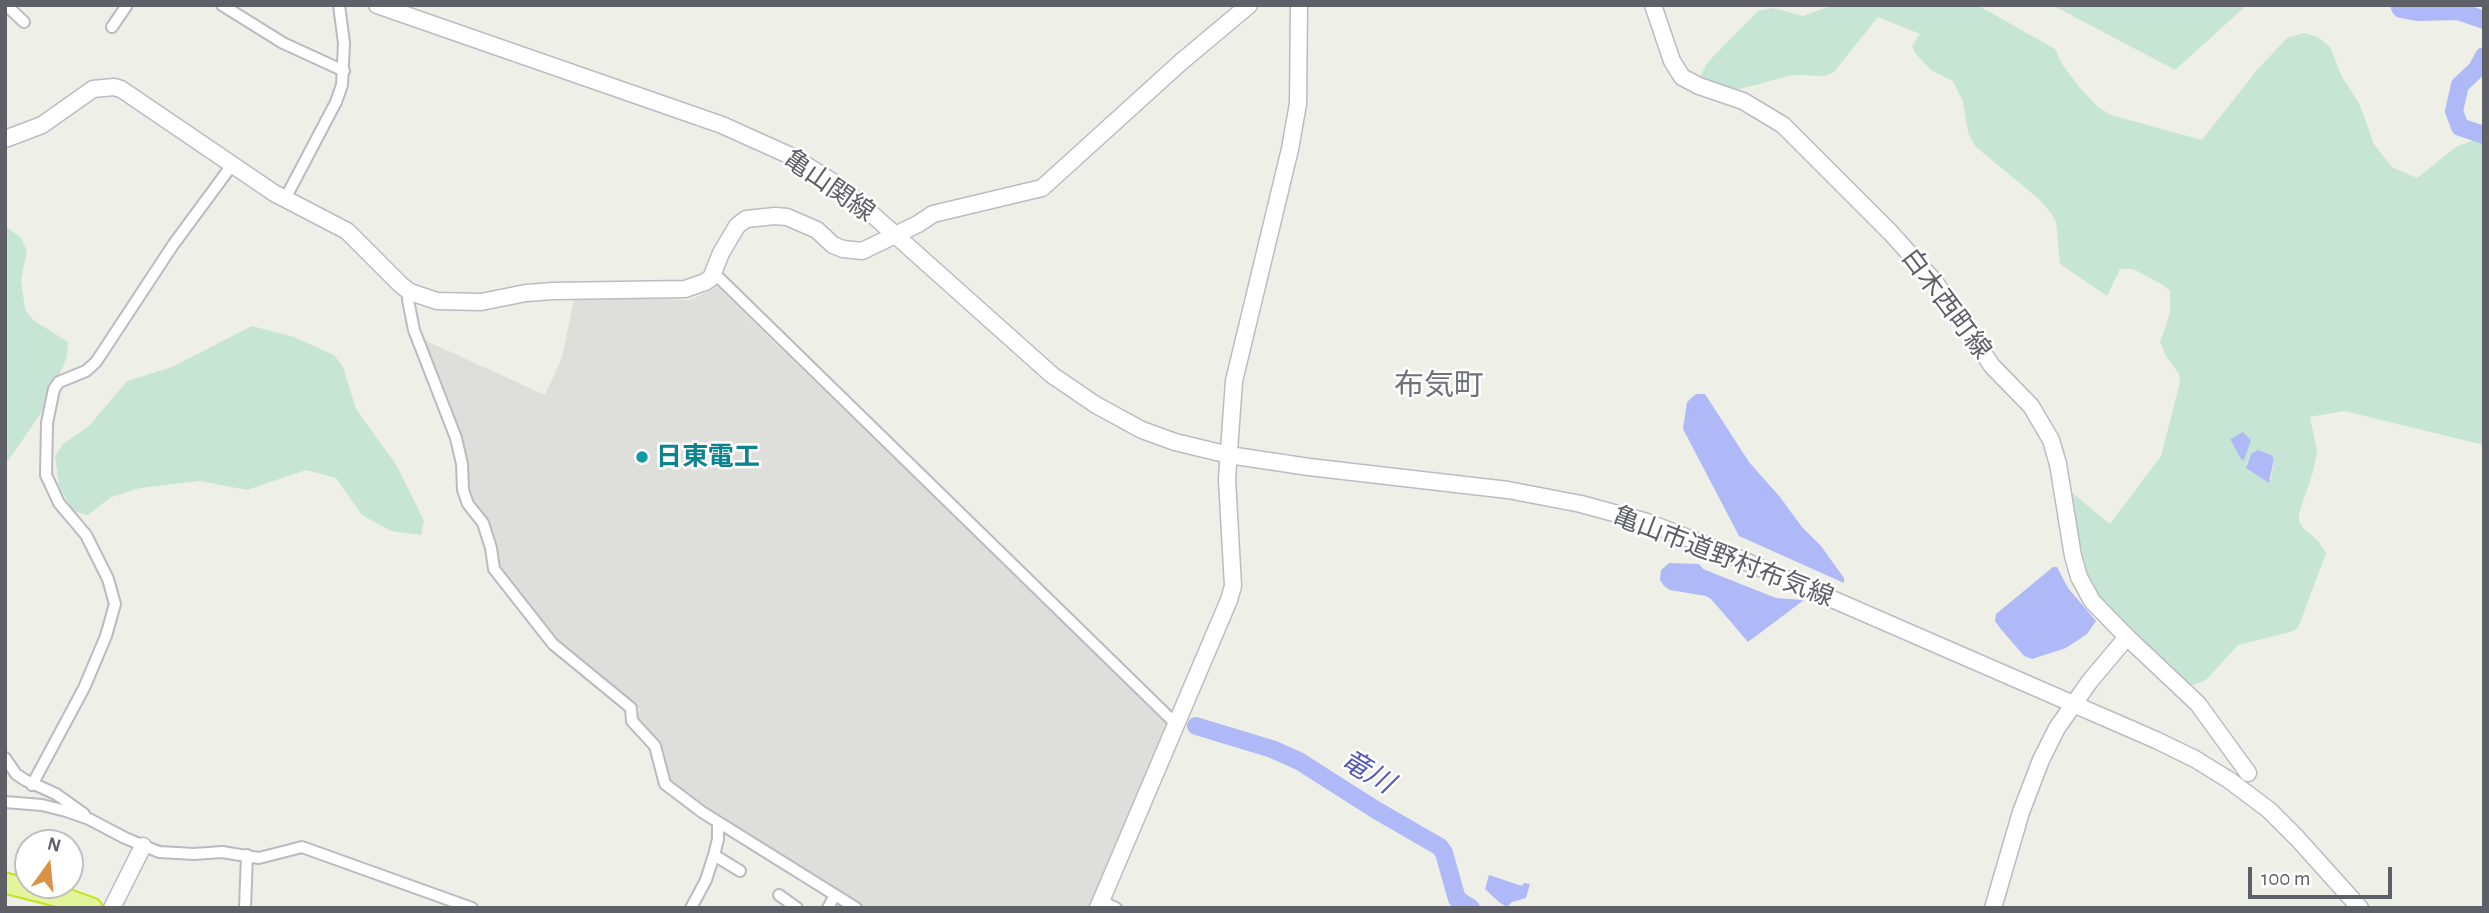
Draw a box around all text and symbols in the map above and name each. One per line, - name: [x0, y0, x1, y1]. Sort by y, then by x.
- street label: 亀山関線: [777, 143, 881, 229]
- street label: 白木西町線: [1894, 243, 1998, 365]
- district label: 布気町: [1394, 368, 1484, 404]
- place label: 日東電工: [656, 441, 760, 473]
- marker: 日東電工: [634, 449, 650, 465]
- street label: 亀山市道野村布気線: [1608, 501, 1838, 613]
- water label: 竜川: [1334, 743, 1400, 801]
- north arrow: [14, 829, 84, 899]
- text: N: [45, 834, 63, 856]
- scale bar: [2251, 853, 2394, 897]
- text: 100 m: [2261, 868, 2311, 889]

